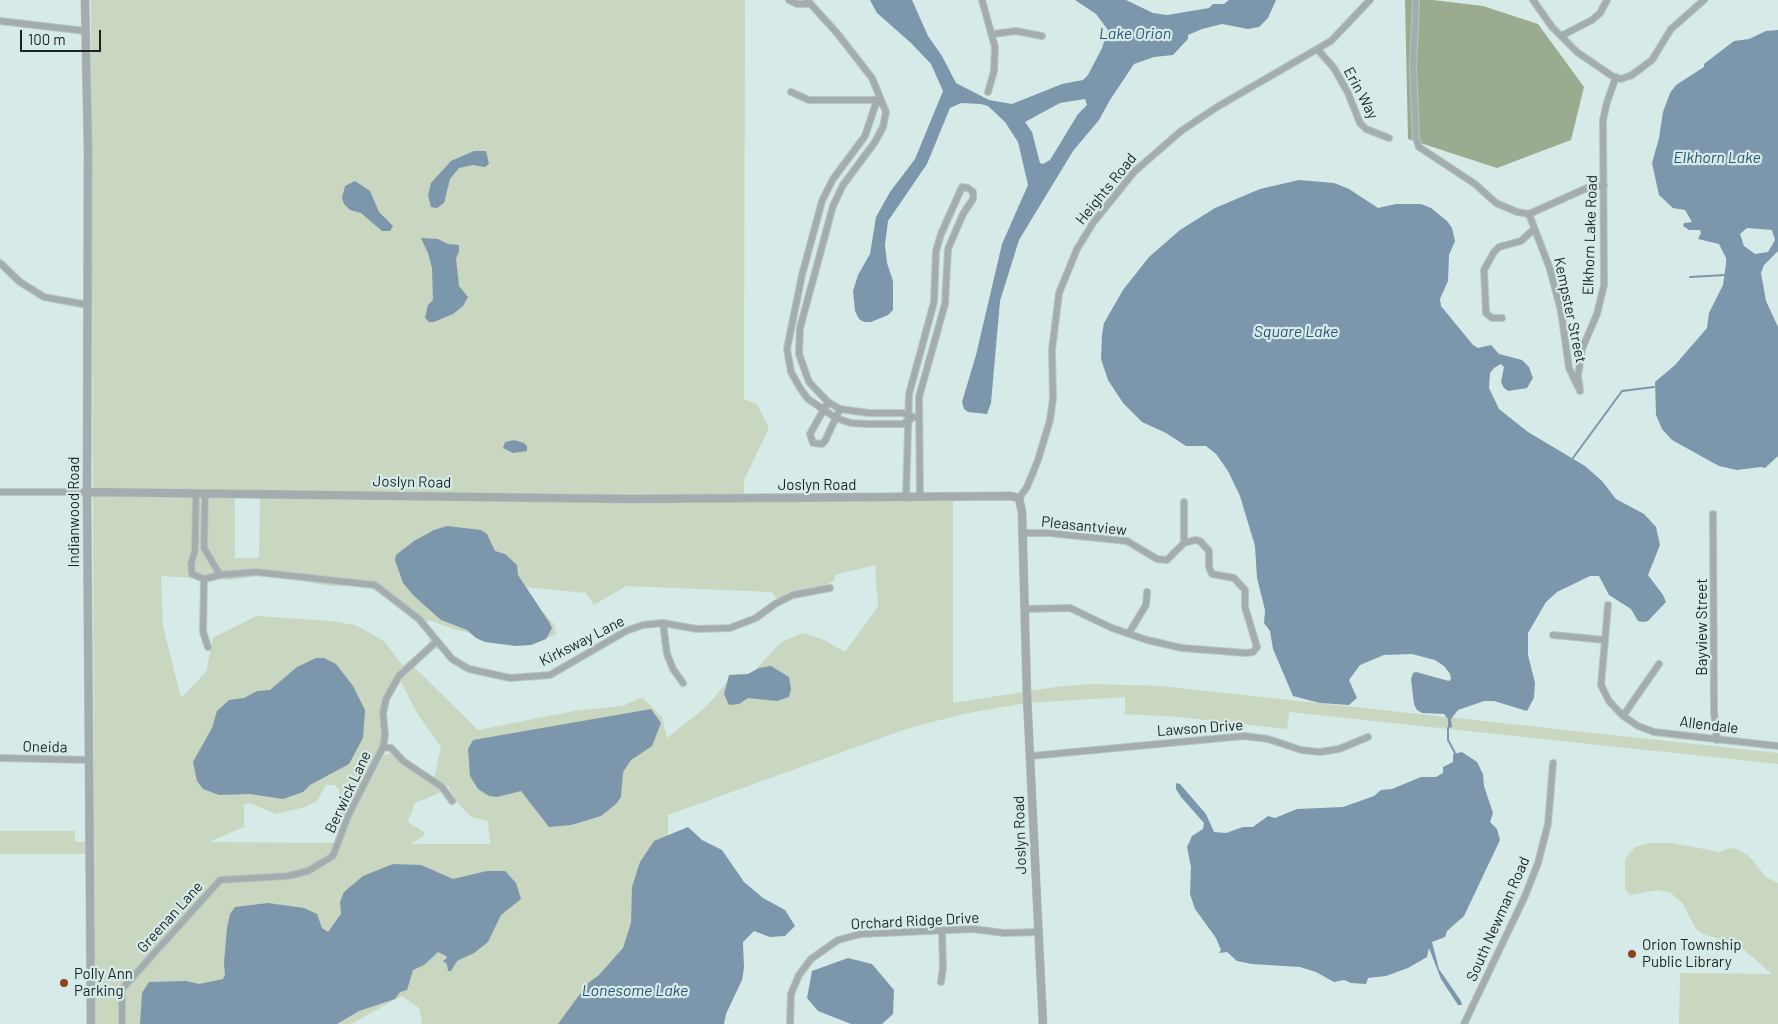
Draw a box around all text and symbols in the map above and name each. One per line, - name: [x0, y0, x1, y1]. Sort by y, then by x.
- scale bar: [22, 20, 104, 52]
- water label: Lake Orion: [1099, 24, 1171, 44]
- text: 100 m: [28, 30, 66, 48]
- street label: Erin Way: [1340, 64, 1382, 122]
- water label: Elkhorn Lake: [1673, 148, 1761, 168]
- street label: Heights Road: [1072, 150, 1140, 228]
- street label: Elkhorn Lake Road: [1579, 175, 1601, 295]
- street label: Kempster Street: [1550, 256, 1590, 364]
- water label: Square Lake: [1254, 322, 1338, 342]
- street label: Indianwood Road: [65, 457, 83, 567]
- street label: Joslyn Road: [373, 472, 451, 492]
- street label: Joslyn Road: [778, 476, 856, 494]
- street label: Pleasantview: [1040, 513, 1128, 539]
- street label: Bayview Street: [1693, 578, 1711, 676]
- street label: Kirksway Lane: [537, 612, 627, 670]
- street label: Allendale: [1678, 712, 1740, 738]
- street label: Lawson Drive: [1156, 716, 1244, 740]
- street label: Oneida: [22, 738, 68, 756]
- street label: Berwick Lane: [321, 748, 375, 836]
- street label: Joslyn Road: [1010, 795, 1030, 875]
- street label: South Newman Road: [1462, 854, 1534, 984]
- street label: Greenan Lane: [133, 878, 207, 956]
- street label: Orchard Ridge Drive: [850, 909, 980, 933]
- place label: Orion Township Public Library: [1642, 936, 1742, 971]
- marker: Orion Township Public Library: [1626, 948, 1638, 960]
- place label: Polly Ann Parking: [74, 965, 133, 1000]
- marker: Polly Ann Parking: [58, 977, 70, 989]
- water label: Lonesome Lake: [582, 981, 688, 1001]

